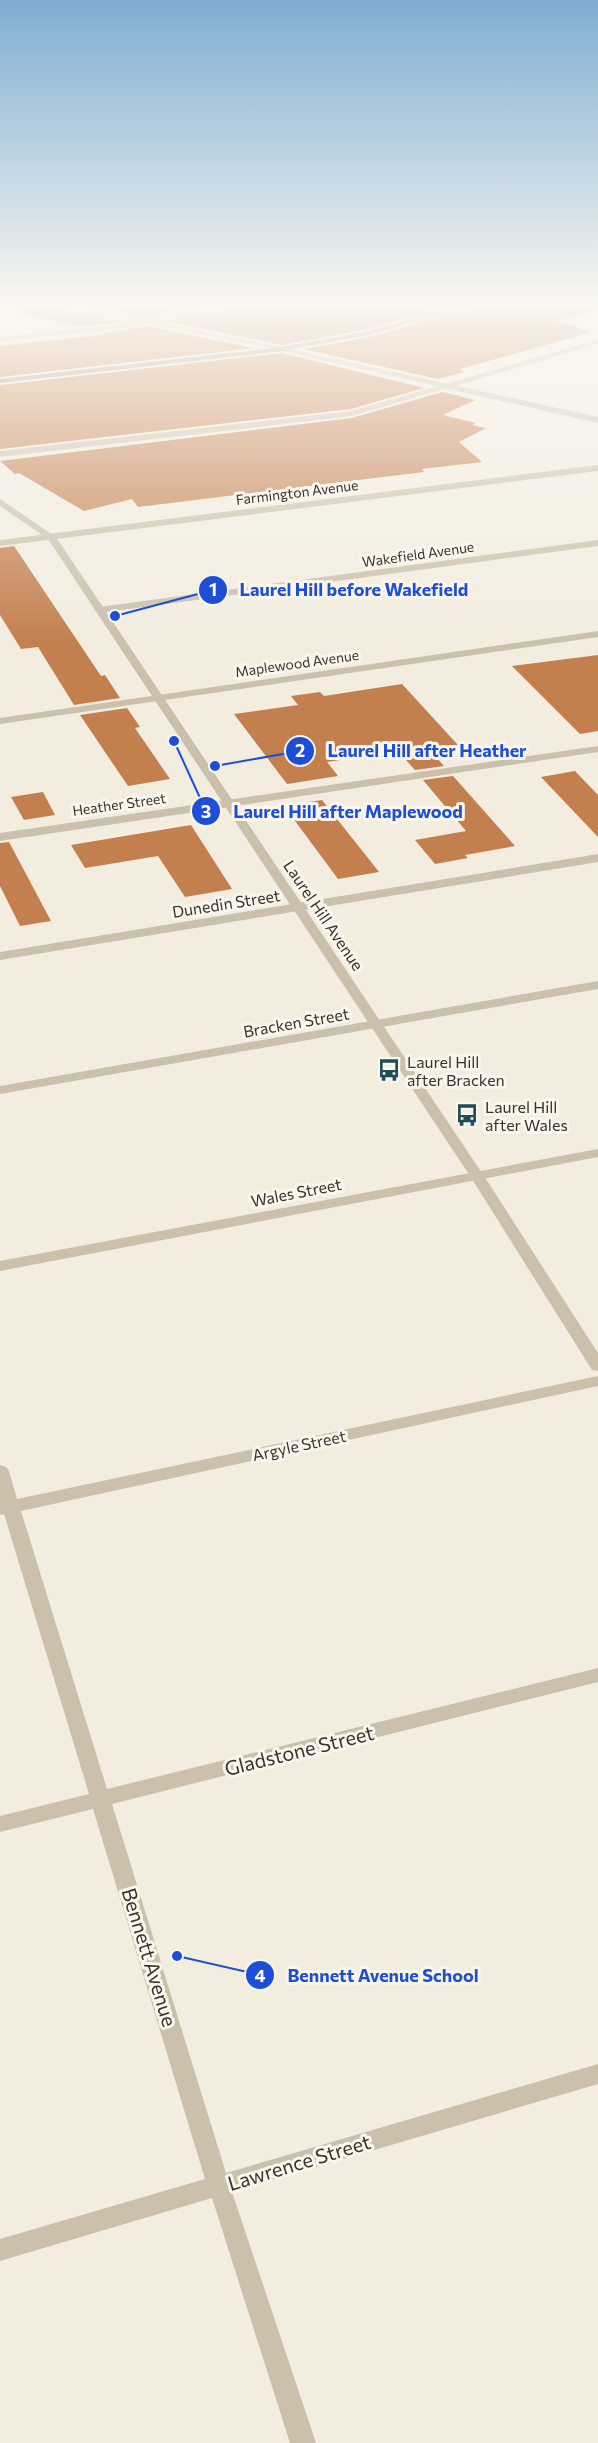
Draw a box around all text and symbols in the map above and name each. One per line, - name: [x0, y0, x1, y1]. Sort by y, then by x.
- street label: Farmington Avenue: [235, 476, 359, 508]
- street label: Wakefield Avenue: [361, 538, 475, 570]
- callout: Laurel Hill before Wakefield: [198, 572, 481, 608]
- text: 1: [209, 578, 217, 600]
- text: Laurel Hill before Wakefield: [240, 578, 468, 600]
- street label: Maplewood Avenue: [234, 646, 360, 680]
- callout: Laurel Hill after Heather: [285, 733, 538, 769]
- text: 2: [295, 739, 305, 761]
- text: Laurel Hill after Heather: [327, 739, 527, 761]
- street label: Heather Street: [71, 789, 167, 819]
- callout: Laurel Hill after Maplewood: [191, 793, 475, 829]
- text: 3: [201, 800, 211, 822]
- text: Laurel Hill after Maplewood: [233, 800, 463, 822]
- street label: Laurel Hill Avenue: [280, 856, 368, 974]
- street label: Dunedin Street: [171, 885, 282, 921]
- street label: Bracken Street: [242, 1003, 351, 1041]
- place label: Laurel Hill after Bracken: [407, 1052, 505, 1089]
- bus stop icon: Laurel Hill after Bracken: [376, 1057, 402, 1083]
- place label: Laurel Hill after Wales: [485, 1097, 568, 1134]
- bus stop icon: Laurel Hill after Wales: [454, 1102, 480, 1128]
- street label: Wales Street: [249, 1174, 343, 1210]
- street label: Argyle Street: [250, 1426, 348, 1464]
- street label: Gladstone Street: [222, 1720, 376, 1780]
- street label: Bennett Avenue: [118, 1885, 182, 2029]
- callout: Bennett Avenue School: [245, 1957, 491, 1993]
- text: 4: [254, 1964, 266, 1986]
- text: Bennett Avenue School: [287, 1964, 479, 1986]
- street label: Lawrence Street: [225, 2129, 373, 2195]

